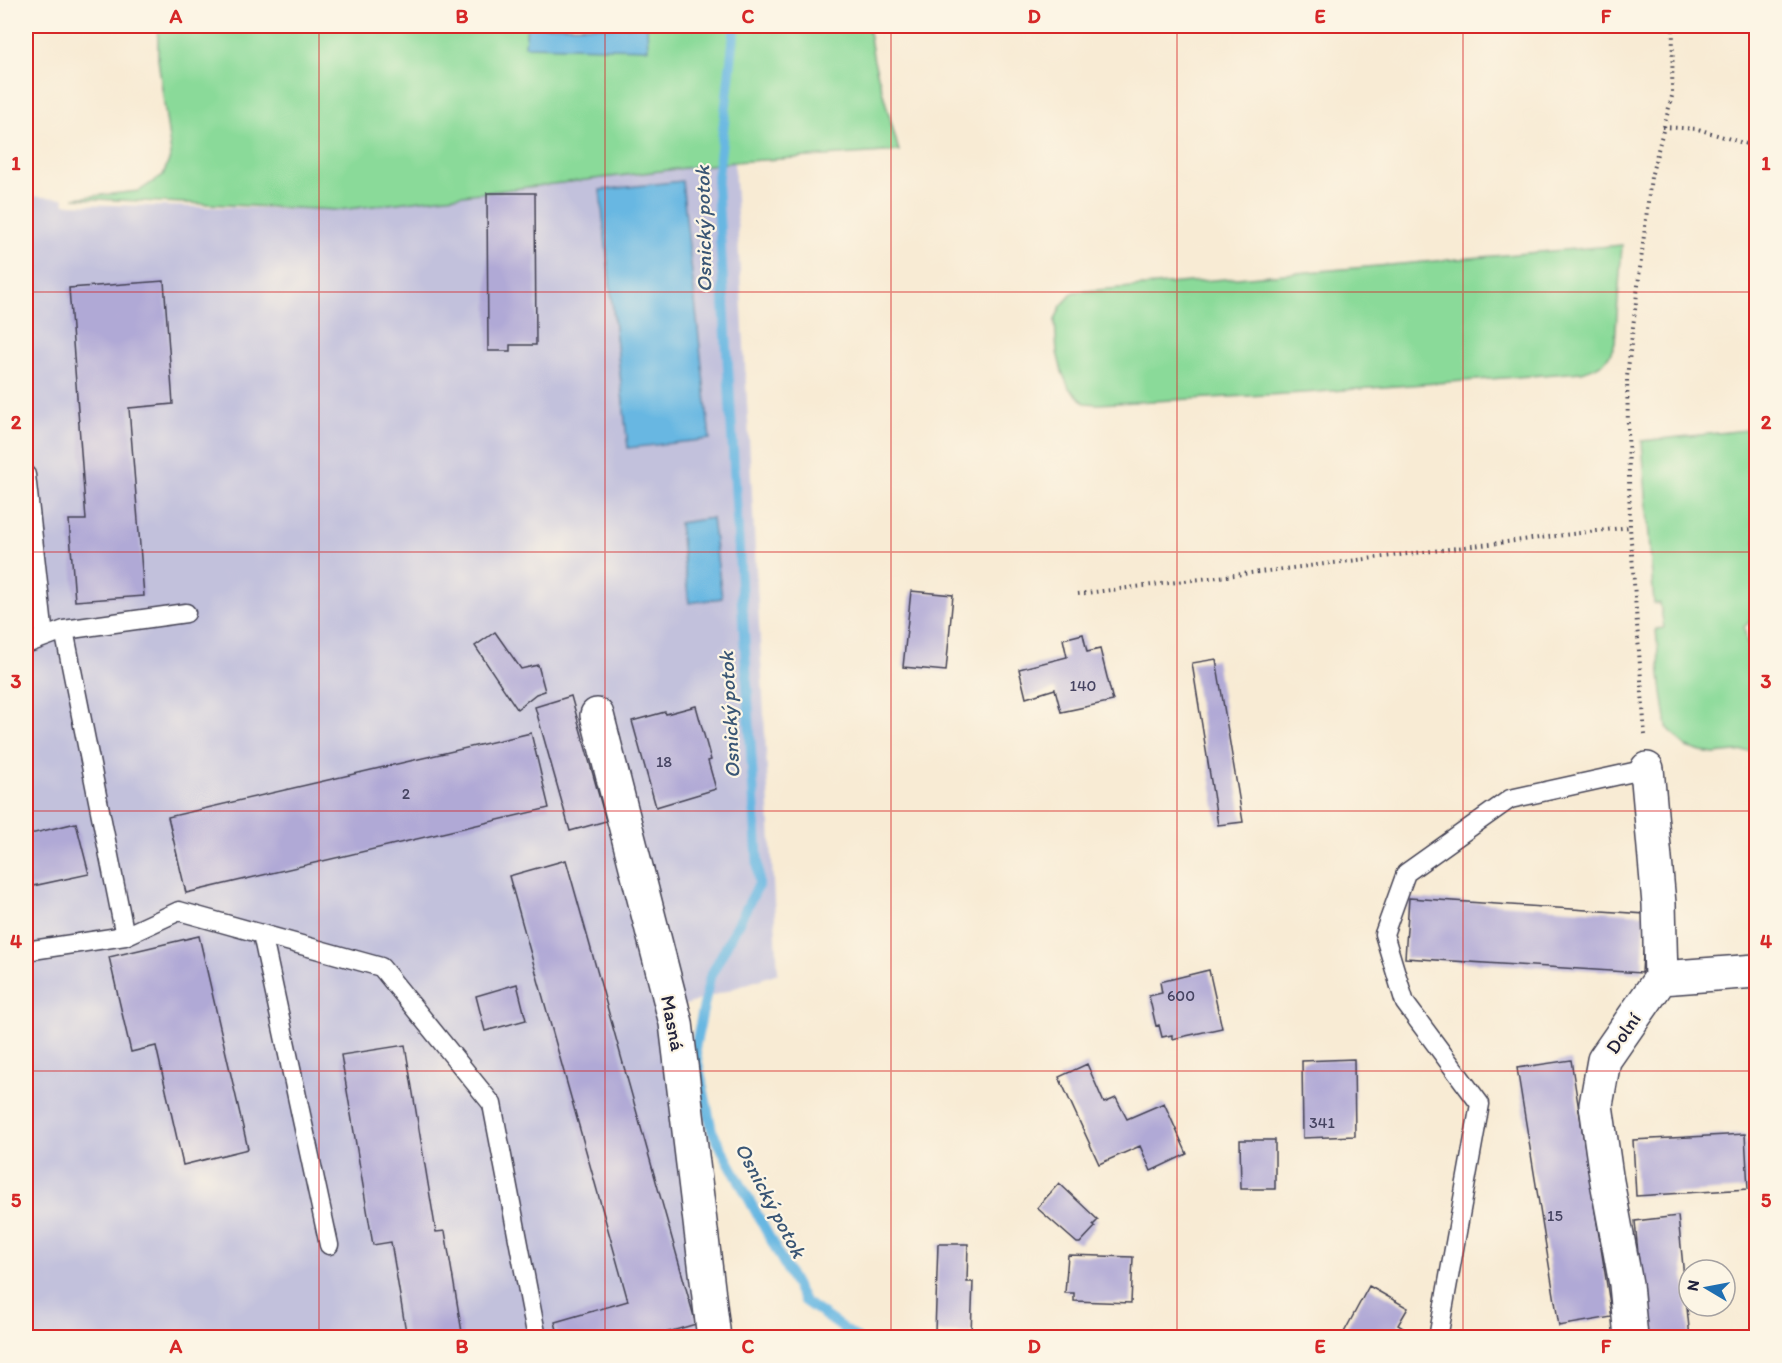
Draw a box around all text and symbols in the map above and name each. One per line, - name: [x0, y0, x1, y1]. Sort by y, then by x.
- text: A: [169, 4, 183, 28]
- text: B: [456, 4, 469, 28]
- text: C: [742, 4, 755, 28]
- text: D: [1027, 4, 1041, 28]
- text: E: [1314, 4, 1326, 28]
- text: F: [1601, 4, 1612, 28]
- text: 1: [11, 151, 21, 175]
- text: 1: [1761, 151, 1771, 175]
- water label: Osnický potok: [689, 164, 717, 293]
- text: 2: [11, 410, 22, 434]
- text: 2: [1761, 410, 1772, 434]
- water label: Osnický potok: [713, 650, 745, 779]
- text: 3: [11, 669, 22, 693]
- text: 3: [1761, 669, 1772, 693]
- house number: 140: [1070, 676, 1096, 695]
- house number: 18: [656, 752, 672, 771]
- house number: 2: [402, 784, 411, 803]
- text: 4: [10, 929, 22, 953]
- text: 4: [1760, 929, 1772, 953]
- house number: 600: [1167, 986, 1195, 1005]
- street label: Masná: [656, 993, 690, 1053]
- street label: Dolní: [1600, 1008, 1646, 1058]
- house number: 341: [1309, 1113, 1335, 1132]
- water label: Osnický potok: [730, 1138, 812, 1263]
- text: 5: [11, 1188, 22, 1212]
- text: 5: [1761, 1188, 1772, 1212]
- house number: 15: [1547, 1206, 1563, 1225]
- north arrow: [1677, 1258, 1737, 1318]
- text: N: [1682, 1279, 1703, 1292]
- text: A: [169, 1334, 183, 1358]
- text: B: [456, 1334, 469, 1358]
- text: C: [742, 1334, 755, 1358]
- text: D: [1027, 1334, 1041, 1358]
- text: E: [1314, 1334, 1326, 1358]
- text: F: [1601, 1334, 1612, 1358]

